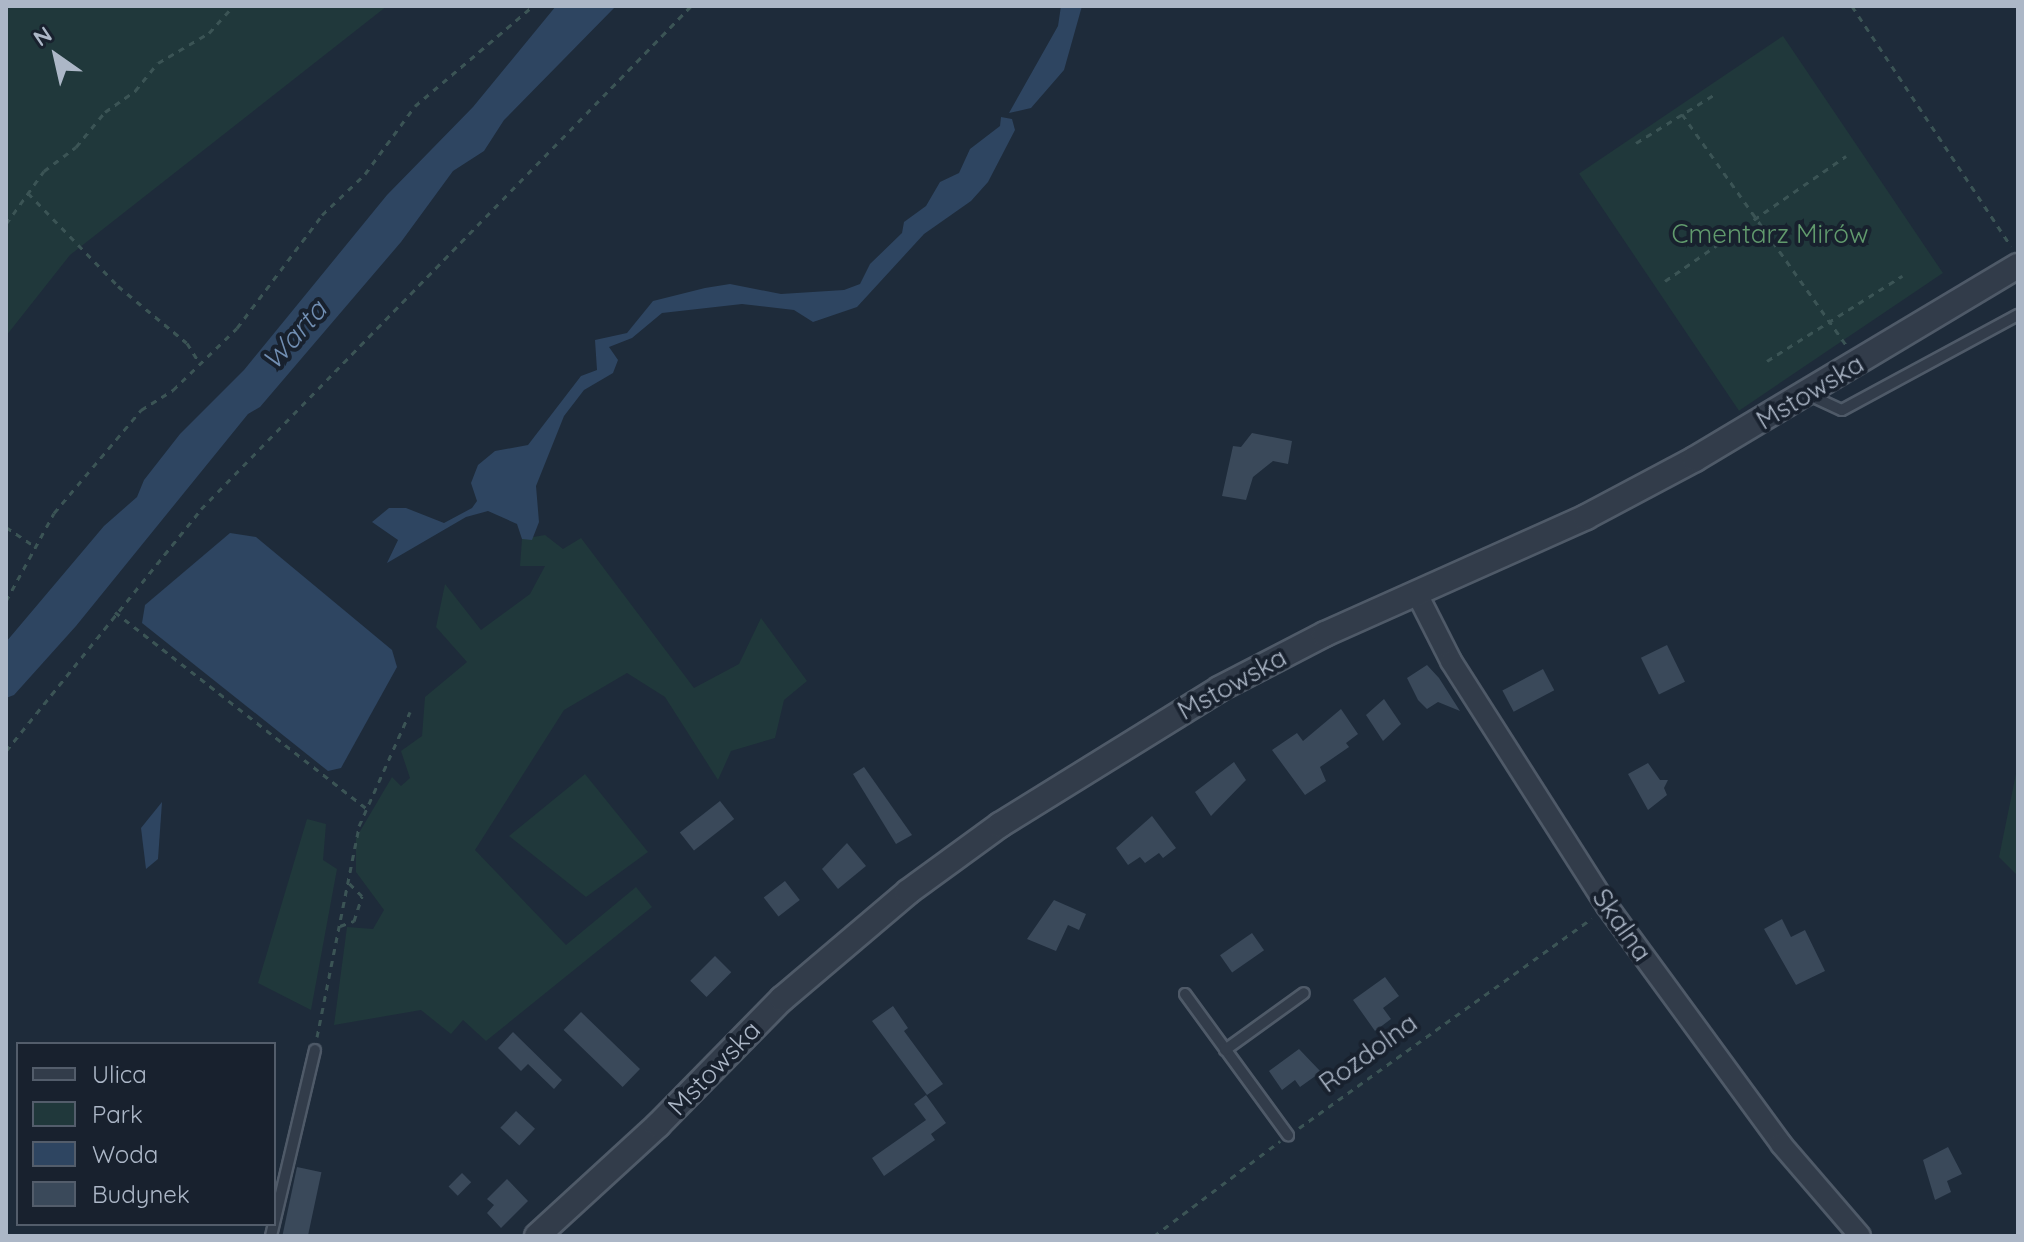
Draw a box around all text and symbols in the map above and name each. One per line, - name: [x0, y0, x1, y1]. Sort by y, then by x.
- north arrow: [16, 16, 96, 96]
- text: N: [28, 20, 57, 52]
- park label: Cmentarz Mirów: [1672, 218, 1868, 250]
- water label: Warta: [255, 293, 333, 377]
- street label: Mstowska: [1751, 348, 1869, 436]
- street label: Mstowska: [1172, 641, 1292, 727]
- street label: Skalna: [1586, 883, 1658, 967]
- street label: Rozdolna: [1313, 1007, 1423, 1099]
- street label: Mstowska: [661, 1014, 767, 1122]
- legend: [16, 1042, 276, 1226]
- text: Ulica: [92, 1059, 147, 1089]
- text: Park: [92, 1099, 143, 1129]
- text: Woda: [92, 1139, 158, 1169]
- text: Budynek: [92, 1179, 190, 1209]

